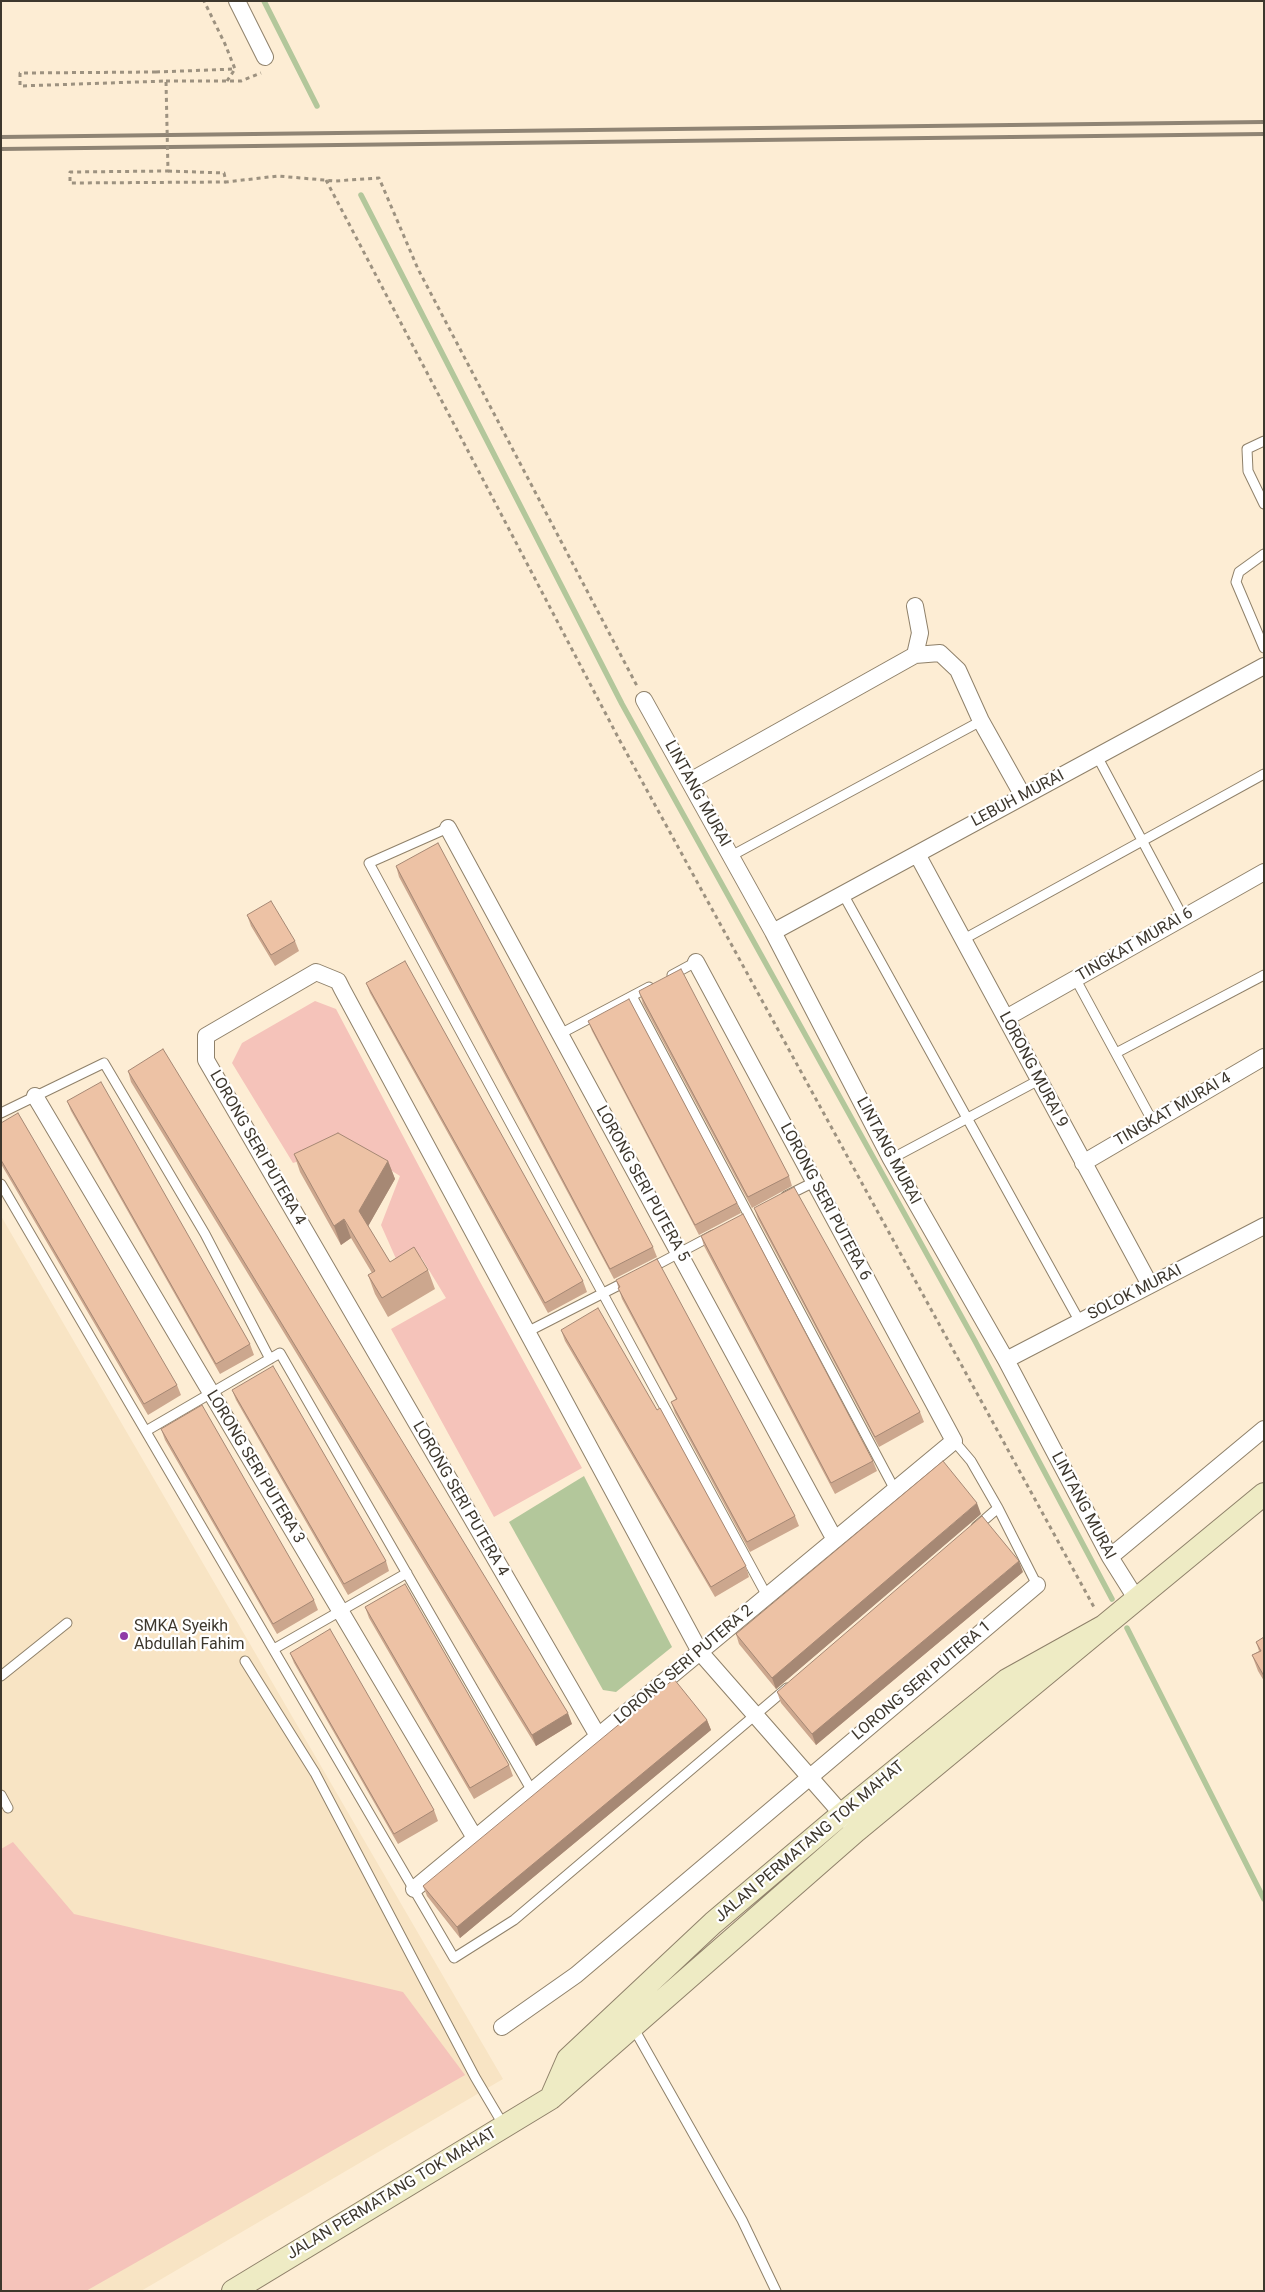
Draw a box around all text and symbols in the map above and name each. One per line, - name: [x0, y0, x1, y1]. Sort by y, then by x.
- street label: LINTANG MURAI: [660, 737, 734, 851]
- street label: LEBUH MURAI: [968, 766, 1068, 832]
- street label: TINGKAT MURAI 6: [1073, 904, 1197, 986]
- street label: LORONG MURAI 9: [994, 1009, 1072, 1131]
- street label: LORONG SERI PUTERA 4: [205, 1067, 309, 1229]
- street label: TINGKAT MURAI 4: [1111, 1069, 1235, 1151]
- street label: LINTANG MURAI: [852, 1094, 924, 1208]
- street label: LORONG SERI PUTERA 5: [591, 1103, 693, 1265]
- street label: LORONG SERI PUTERA 6: [775, 1120, 875, 1284]
- street label: SOLOK MURAI: [1085, 1261, 1185, 1325]
- street label: LORONG SERI PUTERA 3: [202, 1387, 308, 1547]
- street label: LORONG SERI PUTERA 4: [408, 1418, 512, 1580]
- street label: LINTANG MURAI: [1047, 1449, 1119, 1563]
- street label: LORONG SERI PUTERA 2: [611, 1601, 757, 1729]
- place label: SMKA Syeikh Abdullah Fahim: [134, 1617, 245, 1655]
- street label: LORONG SERI PUTERA 1: [849, 1617, 995, 1745]
- marker: SMKA Syeikh Abdullah Fahim: [118, 1630, 130, 1642]
- street label: JALAN PERMATANG TOK MAHAT: [711, 1757, 909, 1927]
- street label: JALAN PERMATANG TOK MAHAT: [284, 2124, 500, 2264]

